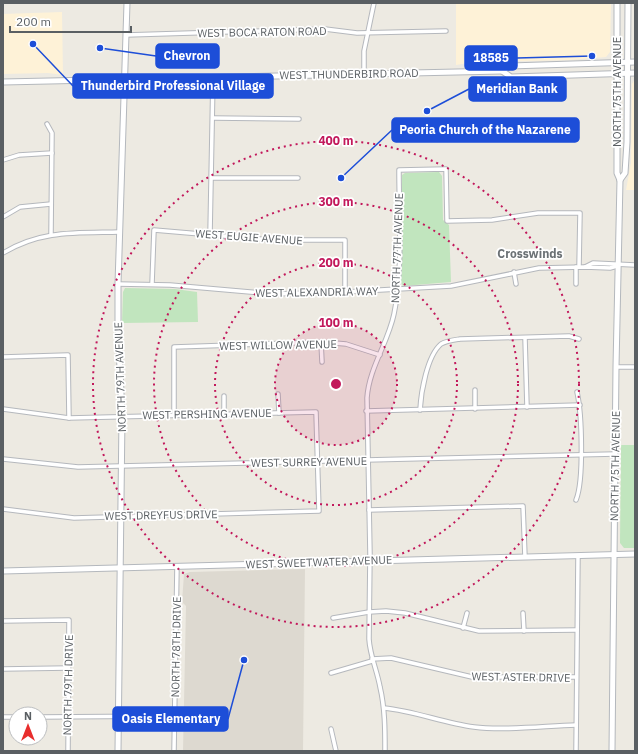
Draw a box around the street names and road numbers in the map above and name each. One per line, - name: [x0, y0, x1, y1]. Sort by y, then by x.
- street label: WEST BOCA RATON ROAD: [197, 24, 327, 40]
- street label: NORTH 75TH AVENUE: [610, 37, 624, 147]
- street label: WEST THUNDERBIRD ROAD: [279, 66, 419, 82]
- street label: NORTH 77TH AVENUE: [388, 193, 406, 303]
- street label: WEST EUGIE AVENUE: [195, 226, 303, 248]
- street label: WEST ALEXANDRIA WAY: [255, 284, 379, 300]
- street label: NORTH 79TH AVENUE: [111, 322, 129, 432]
- street label: WEST WILLOW AVENUE: [219, 337, 337, 353]
- street label: WEST PERSHING AVENUE: [142, 406, 272, 422]
- street label: NORTH 75TH AVENUE: [607, 411, 623, 521]
- street label: WEST SURREY AVENUE: [251, 454, 367, 470]
- street label: WEST DREYFUS DRIVE: [104, 507, 218, 523]
- street label: WEST SWEETWATER AVENUE: [245, 552, 393, 572]
- street label: NORTH 78TH DRIVE: [168, 596, 184, 698]
- street label: NORTH 79TH DRIVE: [60, 634, 76, 736]
- street label: WEST ASTER DRIVE: [471, 669, 571, 685]

